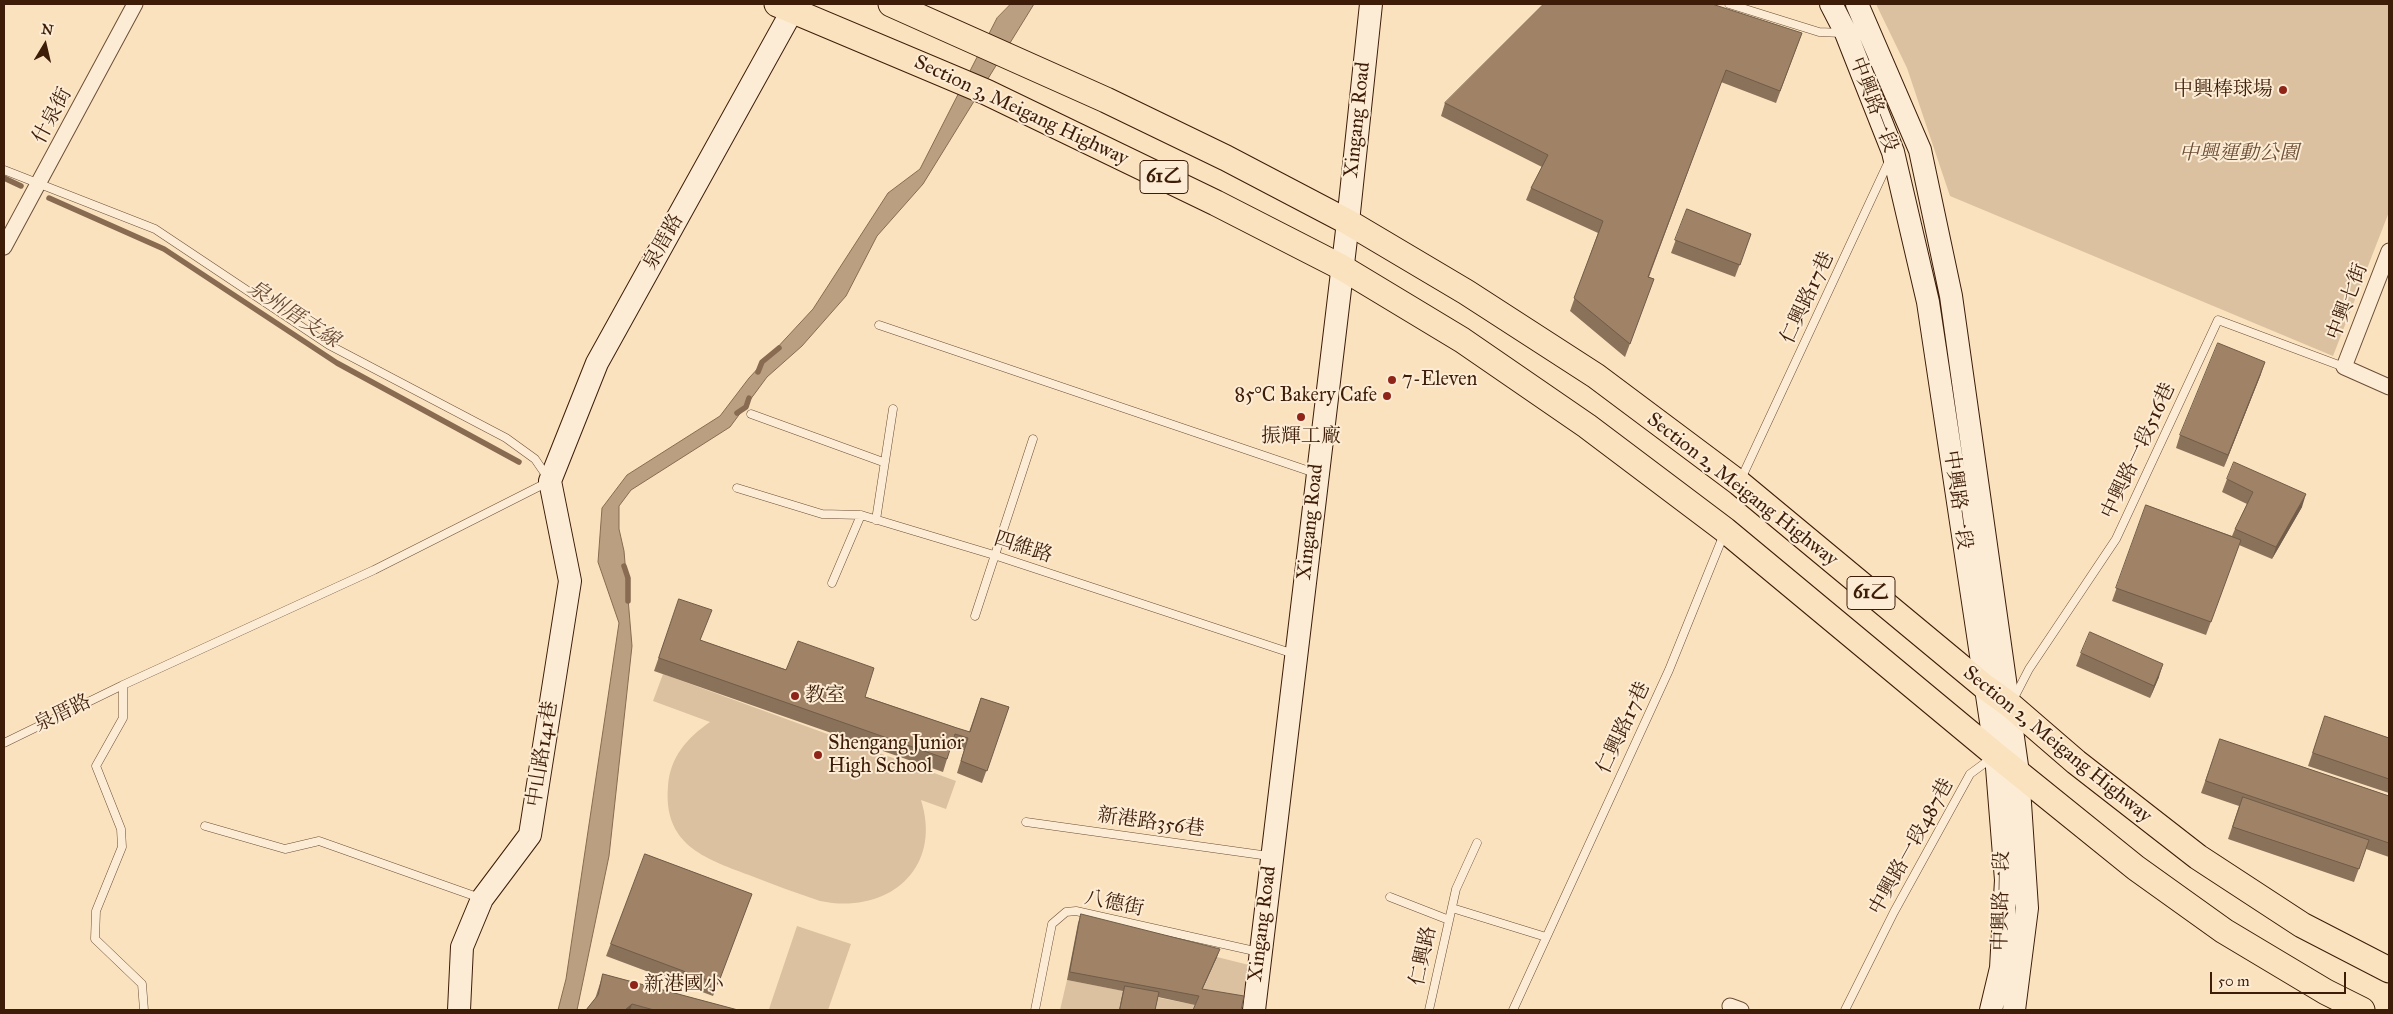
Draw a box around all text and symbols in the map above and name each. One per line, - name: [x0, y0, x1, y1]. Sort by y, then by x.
- north arrow: [20, 20, 70, 70]
- text: N: [40, 20, 55, 39]
- street label: Section 3, Meigang Highway: [910, 51, 1132, 171]
- street label: 中興路一段: [1844, 54, 1902, 156]
- street label: Xingang Road: [1340, 61, 1376, 179]
- place label: 中興棒球場: [2173, 78, 2273, 102]
- street label: 什泉街: [28, 84, 78, 148]
- marker: 中興棒球場: [2277, 84, 2289, 96]
- park label: 中興運動公園: [2179, 142, 2299, 166]
- road number: 61乙: [1140, 160, 1188, 193]
- street label: 泉厝路: [639, 210, 689, 274]
- street label: 仁興路17巷: [1776, 248, 1840, 348]
- street label: 中興七街: [2322, 260, 2374, 344]
- water label: 泉州厝支線: [242, 276, 344, 354]
- place label: 7-Eleven: [1402, 368, 1477, 392]
- marker: 7-Eleven: [1386, 374, 1398, 386]
- street label: 中興路一段516巷: [2097, 379, 2181, 523]
- place label: 85°C Bakery Cafe: [1235, 384, 1377, 408]
- marker: 85°C Bakery Cafe: [1381, 390, 1393, 402]
- street label: Section 2, Meigang Highway: [1642, 408, 1842, 572]
- marker: 振輝工廠: [1295, 411, 1307, 423]
- place label: 振輝工廠: [1261, 425, 1341, 449]
- street label: 中興路一段: [1938, 449, 1976, 551]
- street label: Xingang Road: [1293, 463, 1329, 581]
- street label: 四維路: [991, 527, 1055, 569]
- road number: 61乙: [1847, 576, 1895, 610]
- street label: Section 2, Meigang Highway: [1958, 661, 2156, 829]
- street label: 仁興路17巷: [1592, 678, 1656, 778]
- place label: 教室: [805, 684, 845, 708]
- street label: 泉厝路: [31, 690, 95, 738]
- marker: 教室: [789, 690, 801, 702]
- street label: 中山路141巷: [523, 699, 563, 809]
- place label: Shengang Junior High School: [828, 732, 964, 779]
- marker: Shengang Junior High School: [812, 749, 824, 761]
- street label: 中興路一段487巷: [1865, 775, 1959, 919]
- street label: 新港路356巷: [1096, 804, 1206, 842]
- street label: 中興路一段: [1989, 851, 2015, 951]
- street label: Xingang Road: [1244, 865, 1282, 983]
- street label: 八德街: [1082, 886, 1146, 922]
- street label: 仁興路: [1406, 924, 1442, 988]
- scale bar: [2213, 962, 2349, 994]
- text: 50 m: [2218, 972, 2250, 990]
- place label: 新港國小: [644, 973, 724, 997]
- marker: 新港國小: [628, 979, 640, 991]

